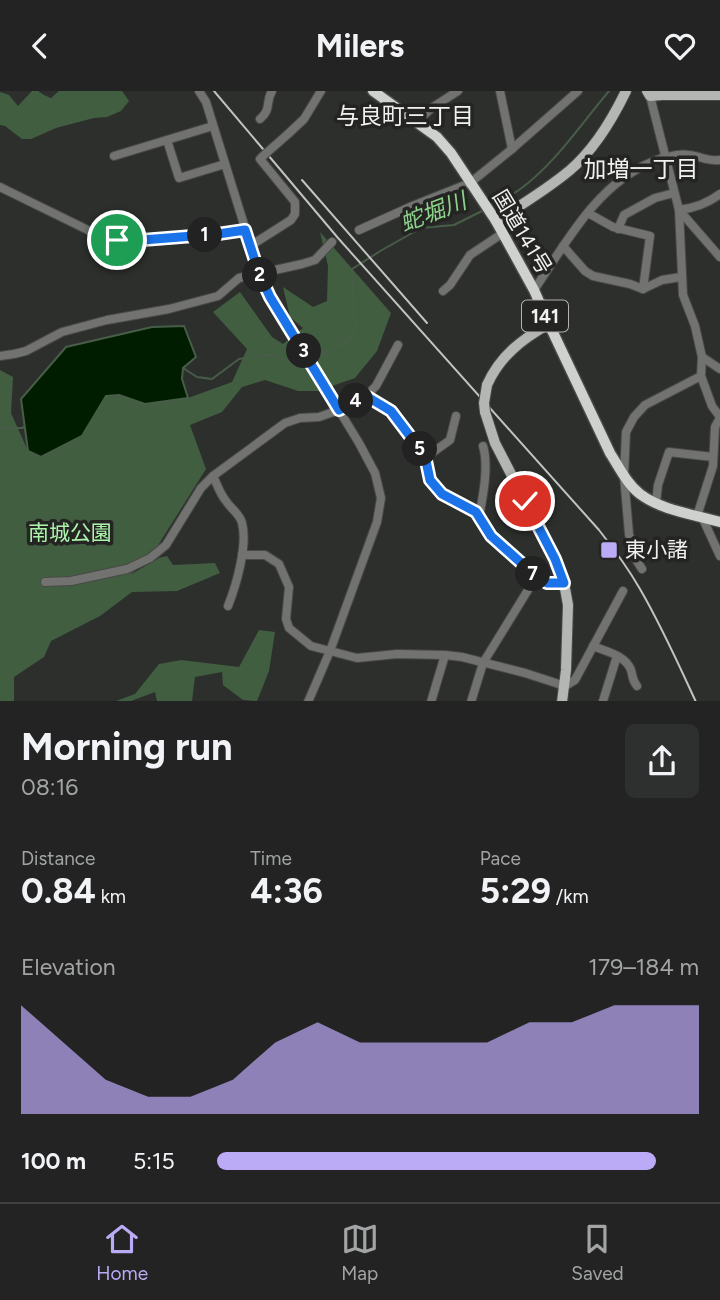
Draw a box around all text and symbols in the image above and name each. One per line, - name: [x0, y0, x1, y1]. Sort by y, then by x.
- icon: back: [21, 27, 59, 65]
- text: Milers: [316, 27, 404, 65]
- icon: heart: [661, 27, 699, 65]
- district label: 与良町三丁目: [336, 102, 474, 130]
- district label: 加増一丁目: [584, 155, 699, 183]
- water label: 蛇堀川: [396, 185, 473, 237]
- street label: 国道141号: [488, 185, 557, 278]
- pin: [87, 210, 147, 270]
- pin: 1: [188, 218, 222, 253]
- icon: arrive: [98, 221, 136, 259]
- text: 1: [200, 223, 209, 246]
- pin: 2: [243, 257, 278, 293]
- text: 2: [254, 263, 265, 286]
- road number: 141: [522, 301, 568, 332]
- pin: 3: [286, 334, 322, 369]
- text: 3: [298, 339, 309, 362]
- pin: 4: [338, 383, 374, 419]
- text: 4: [349, 389, 362, 412]
- pin: 5: [402, 431, 438, 467]
- text: 5: [414, 437, 425, 460]
- pin: [495, 471, 555, 531]
- icon: check: [506, 482, 544, 520]
- park label: 南城公園: [28, 520, 112, 545]
- place label: 東小諸: [625, 537, 688, 562]
- marker: 東小諸: [599, 540, 619, 560]
- pin: 7: [516, 557, 550, 591]
- text: 7: [527, 562, 538, 585]
- text: Morning run: [21, 724, 233, 770]
- button: share: [625, 724, 699, 798]
- text: 08:16: [21, 773, 78, 801]
- text: Distance: [21, 847, 95, 870]
- text: Time: [250, 847, 292, 870]
- text: Pace: [480, 847, 521, 870]
- text: 0.84: [21, 870, 96, 912]
- text: 4:36: [250, 870, 323, 912]
- text: 5:29: [480, 870, 551, 912]
- text: km: [96, 885, 126, 908]
- text: /km: [551, 885, 589, 908]
- text: Elevation: [21, 953, 116, 981]
- text: 179–184 m: [588, 953, 699, 981]
- text: 100 m: [21, 1147, 86, 1175]
- text: 5:15: [133, 1147, 175, 1175]
- tab: Home: [96, 1220, 148, 1285]
- tab: Map: [341, 1220, 379, 1285]
- tab: Saved: [571, 1220, 624, 1285]

